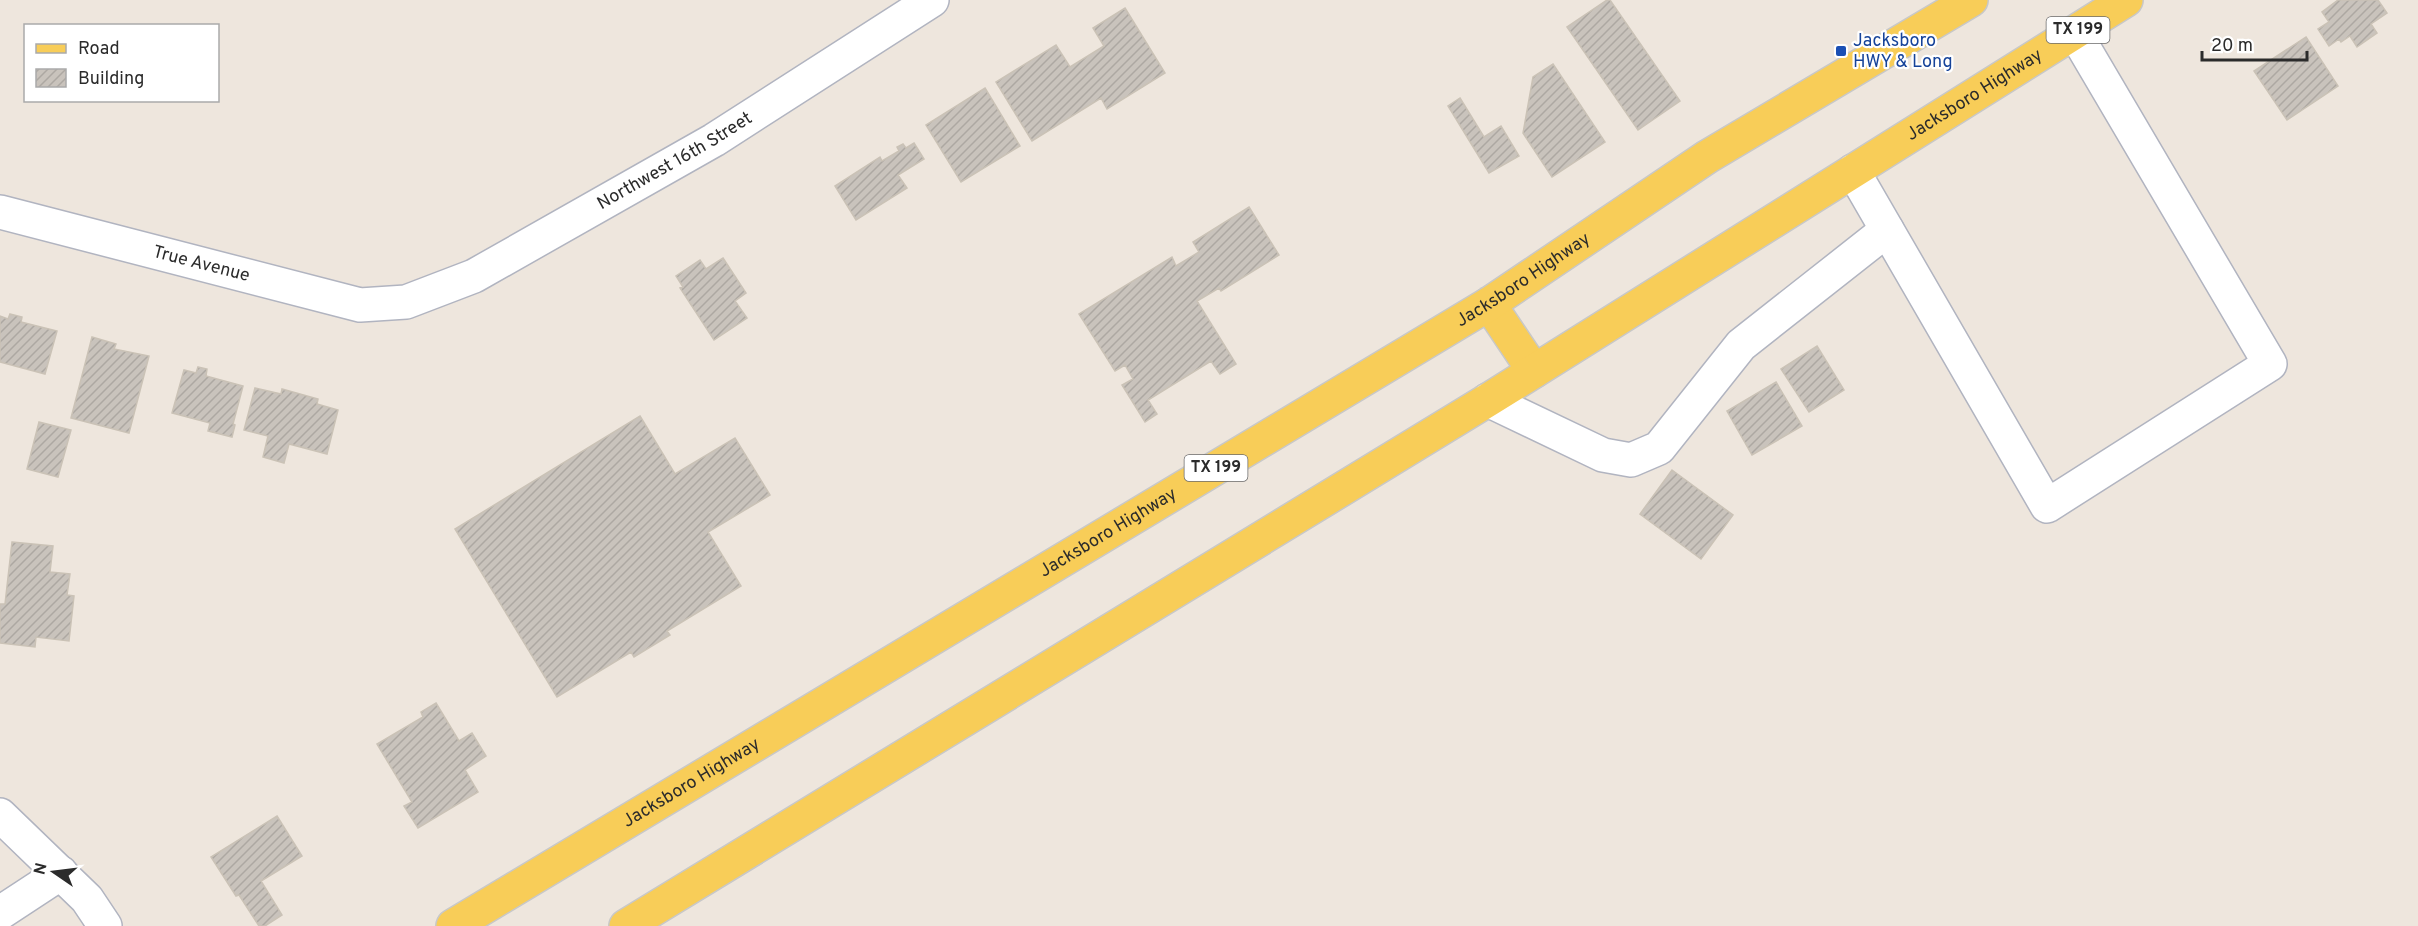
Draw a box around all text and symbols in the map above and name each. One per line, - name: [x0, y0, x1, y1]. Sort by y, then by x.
- road number: TX 199: [2046, 17, 2110, 43]
- legend: [24, 24, 219, 102]
- scale bar: [2202, 24, 2307, 62]
- place label: Jacksboro HWY & Long: [1853, 30, 1953, 74]
- text: 20 m: [2211, 35, 2253, 58]
- text: Road: [78, 38, 120, 61]
- marker: Jacksboro HWY & Long: [1834, 44, 1848, 58]
- street label: Jacksboro Highway: [1902, 44, 2047, 146]
- text: Building: [78, 68, 144, 91]
- street label: Northwest 16th Street: [593, 107, 757, 215]
- street label: Jacksboro Highway: [1452, 227, 1595, 333]
- street label: True Avenue: [150, 240, 252, 288]
- road number: TX 199: [1184, 455, 1248, 481]
- street label: Jacksboro Highway: [1035, 483, 1181, 583]
- street label: Jacksboro Highway: [618, 733, 764, 833]
- north arrow: [24, 842, 84, 902]
- text: N: [30, 861, 52, 877]

